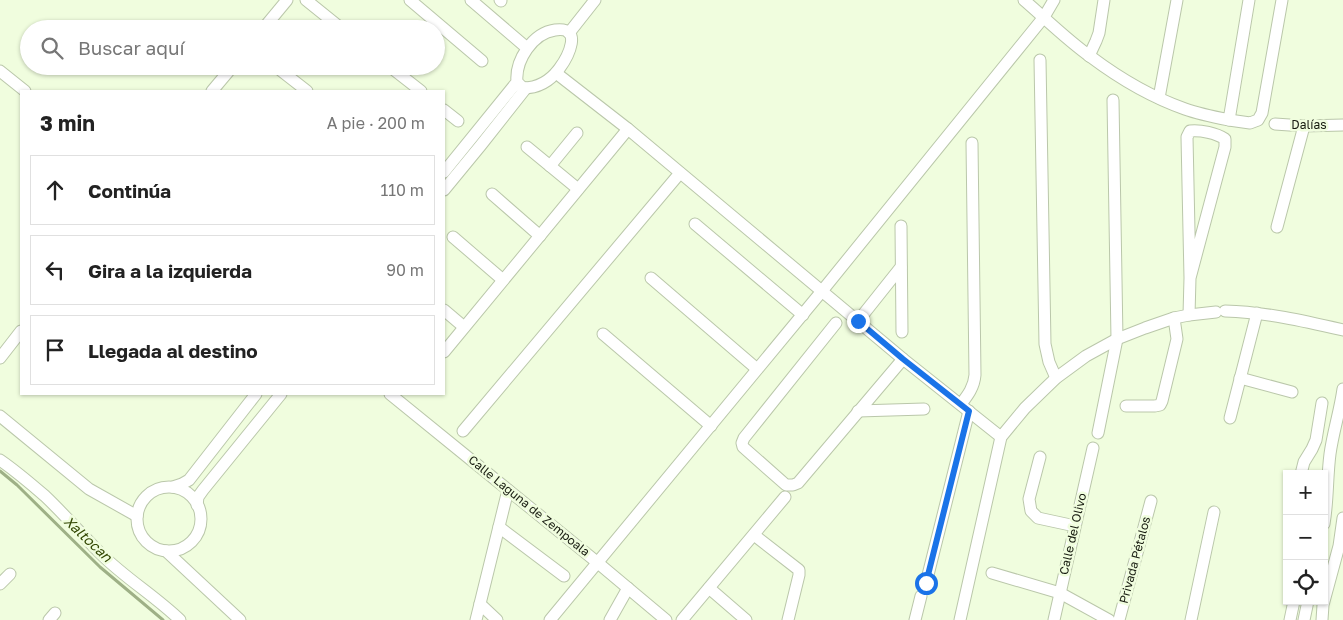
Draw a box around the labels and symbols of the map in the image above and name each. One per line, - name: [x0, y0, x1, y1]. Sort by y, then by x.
- street label: Dalías: [1291, 117, 1327, 132]
- route end: [847, 310, 870, 333]
- street label: Calle Laguna de Zempoala: [466, 452, 593, 559]
- street label: Calle del Olivo: [1056, 492, 1089, 576]
- water label: Xaltocan: [61, 512, 117, 566]
- street label: Privada Pétalos: [1116, 515, 1153, 605]
- route start: [915, 572, 938, 595]

